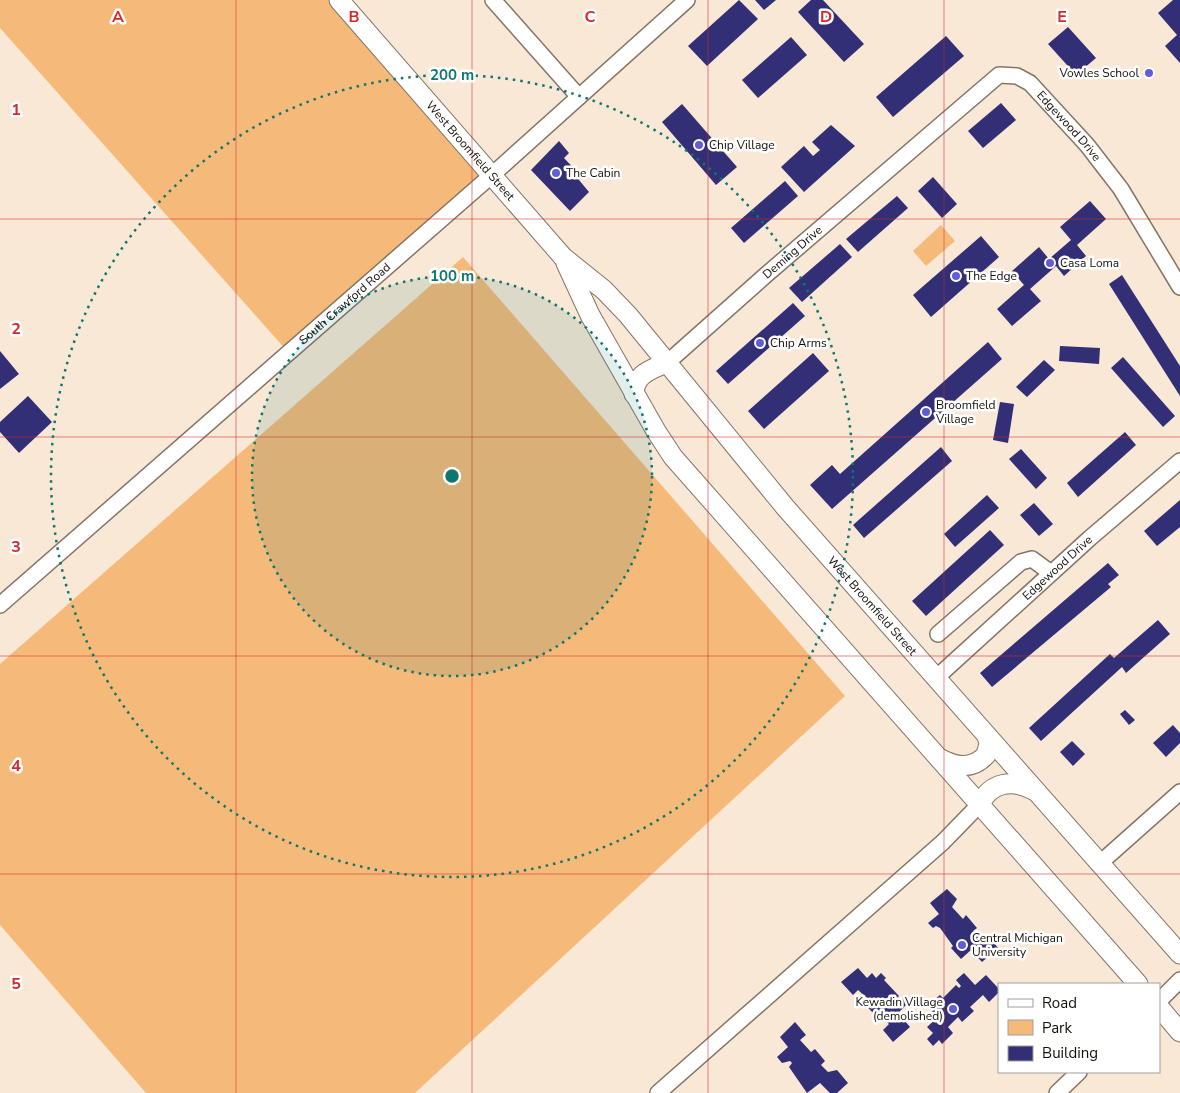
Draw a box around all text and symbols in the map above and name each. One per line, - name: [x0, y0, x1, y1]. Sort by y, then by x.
- text: A: [112, 6, 124, 28]
- text: B: [348, 6, 360, 28]
- text: C: [585, 6, 596, 28]
- text: D: [820, 6, 832, 28]
- text: E: [1057, 6, 1067, 28]
- text: 200 m: [430, 65, 474, 85]
- place label: Vowles School: [1058, 65, 1139, 81]
- marker: Vowles School: [1143, 67, 1155, 79]
- street label: Edgewood Drive: [1033, 87, 1105, 165]
- street label: West Broomfield Street: [423, 97, 519, 205]
- text: 1: [11, 99, 21, 121]
- place label: Chip Village: [709, 137, 775, 153]
- marker: Chip Village: [693, 139, 705, 151]
- place label: The Cabin: [566, 165, 620, 181]
- marker: The Cabin: [550, 167, 562, 179]
- street label: Deming Drive: [759, 222, 826, 282]
- place label: Casa Loma: [1060, 255, 1119, 271]
- marker: Casa Loma: [1044, 257, 1056, 269]
- street label: South Crawford Road: [296, 259, 394, 348]
- text: 100 m: [430, 266, 474, 286]
- place label: The Edge: [966, 268, 1017, 284]
- marker: The Edge: [950, 270, 962, 282]
- text: 2: [11, 318, 21, 340]
- place label: Chip Arms: [770, 335, 827, 351]
- marker: Chip Arms: [754, 337, 766, 349]
- place label: Broomfield Village: [935, 397, 996, 427]
- marker: Broomfield Village: [920, 406, 932, 418]
- centre of rings: [443, 467, 461, 485]
- street label: Edgewood Drive: [1019, 532, 1096, 604]
- text: 3: [11, 536, 21, 558]
- street label: West Broomfield Street: [824, 553, 921, 659]
- text: 4: [11, 755, 21, 777]
- place label: Central Michigan University: [972, 930, 1063, 960]
- marker: Central Michigan University: [956, 939, 968, 951]
- text: 5: [11, 973, 21, 995]
- legend: [998, 983, 1160, 1073]
- text: Road: [1042, 993, 1077, 1013]
- place label: Kewadin Village (demolished): [855, 994, 943, 1024]
- marker: Kewadin Village (demolished): [947, 1003, 959, 1015]
- text: Park: [1042, 1018, 1072, 1038]
- text: Building: [1042, 1043, 1098, 1063]

